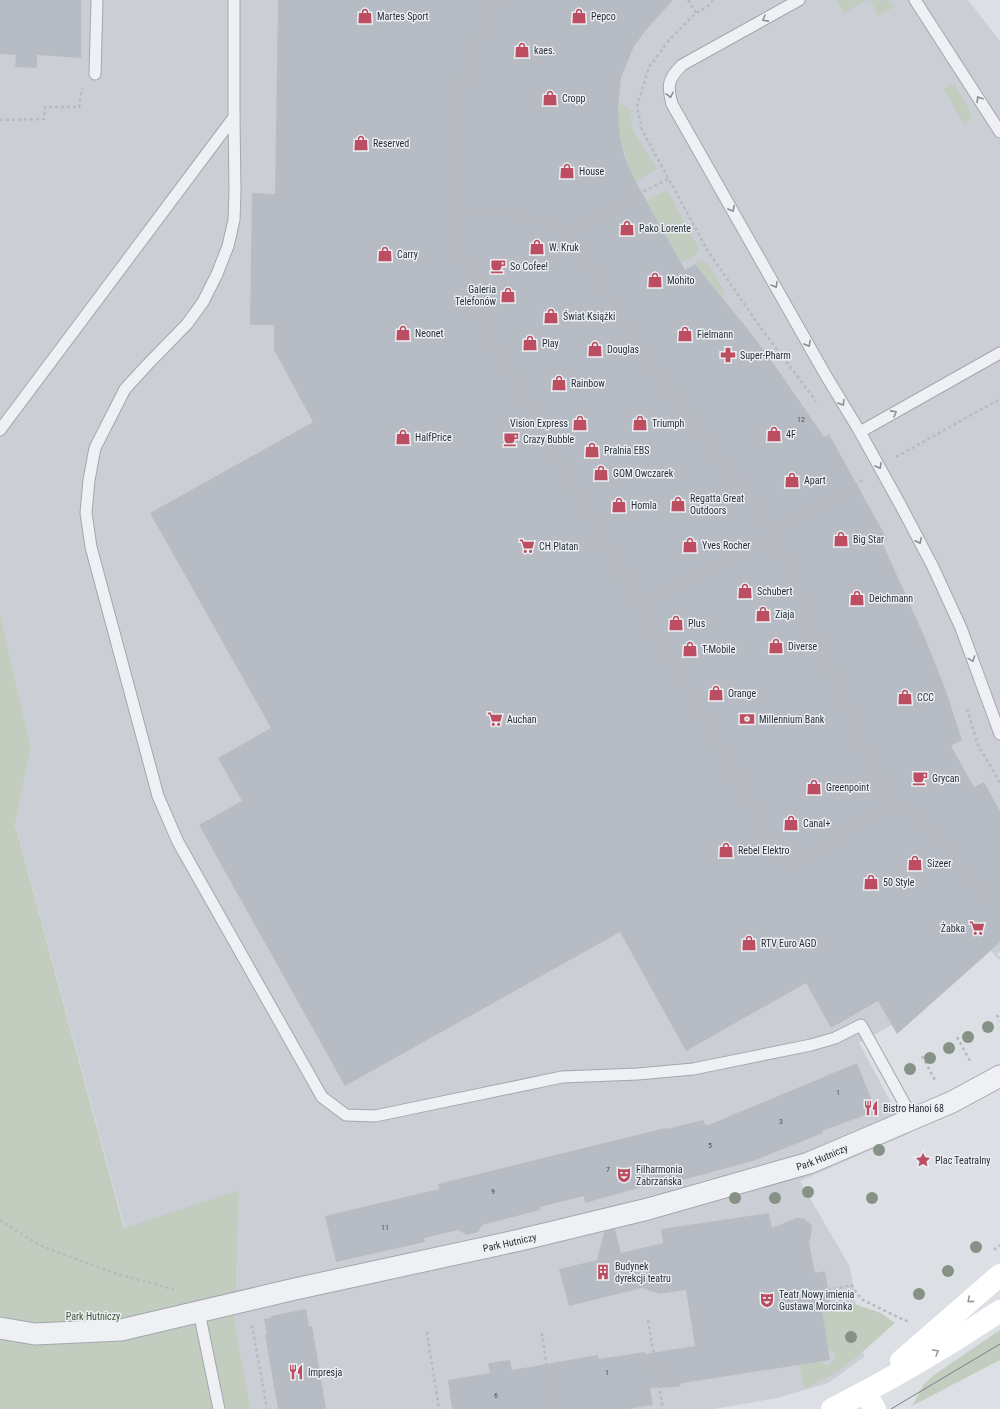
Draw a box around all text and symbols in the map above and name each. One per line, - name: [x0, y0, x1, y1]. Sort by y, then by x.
- shop icon: Martes Sport: [356, 7, 374, 25]
- shop icon: Pepco: [570, 7, 588, 25]
- place label: Martes Sport: [377, 11, 429, 22]
- place label: Pepco: [591, 11, 616, 22]
- one-way arrow: [762, 14, 769, 21]
- shop icon: kaes.: [513, 41, 531, 59]
- place label: kaes.: [534, 45, 555, 56]
- shop icon: Cropp: [541, 89, 559, 107]
- one-way arrow: [665, 92, 673, 99]
- place label: Cropp: [562, 93, 586, 104]
- one-way arrow: [976, 96, 984, 103]
- shop icon: Reserved: [352, 134, 370, 152]
- place label: Reserved: [373, 138, 409, 149]
- shop icon: House: [558, 162, 576, 180]
- place label: House: [579, 166, 605, 177]
- one-way arrow: [727, 205, 734, 212]
- shop icon: Pako Lorente: [618, 219, 636, 237]
- place label: Pako Lorente: [639, 223, 691, 234]
- shop icon: W. Kruk: [528, 238, 546, 256]
- place label: W. Kruk: [549, 242, 579, 253]
- shop icon: Carry: [376, 245, 394, 263]
- place label: Carry: [397, 249, 418, 260]
- cafe icon: So Cofee!: [489, 257, 507, 275]
- place label: So Cofee!: [510, 261, 548, 272]
- shop icon: Mohito: [646, 271, 664, 289]
- place label: Mohito: [667, 275, 695, 286]
- one-way arrow: [770, 281, 777, 288]
- place label: Galeria Telefonów: [455, 284, 497, 307]
- shop icon: Galeria Telefonów: [499, 286, 517, 304]
- shop icon: Świat Książki: [542, 307, 560, 325]
- place label: Świat Książki: [563, 310, 615, 322]
- shop icon: Neonet: [394, 324, 412, 342]
- shop icon: Fielmann: [676, 325, 694, 343]
- place label: Neonet: [415, 328, 443, 339]
- place label: Fielmann: [697, 329, 733, 340]
- shop icon: Play: [521, 334, 539, 352]
- place label: Play: [542, 338, 559, 349]
- shop icon: Douglas: [586, 340, 604, 358]
- one-way arrow: [804, 340, 811, 348]
- place label: Douglas: [607, 344, 640, 355]
- pharmacy icon: Super-Pharm: [719, 346, 737, 364]
- place label: Super-Pharm: [740, 350, 791, 361]
- shop icon: Rainbow: [550, 374, 568, 392]
- place label: Rainbow: [571, 378, 605, 389]
- one-way arrow: [838, 399, 845, 406]
- one-way arrow: [890, 410, 897, 417]
- shop icon: Vision Express: [571, 414, 589, 432]
- shop icon: Triumph: [631, 414, 649, 432]
- house number: 12: [797, 415, 805, 424]
- place label: Vision Express: [510, 418, 568, 429]
- place label: Triumph: [652, 418, 684, 429]
- shop icon: 4F: [765, 425, 783, 443]
- shop icon: HalfPrice: [394, 428, 412, 446]
- place label: 4F: [786, 429, 796, 440]
- cafe icon: Crazy Bubble: [502, 430, 520, 448]
- place label: HalfPrice: [415, 432, 452, 443]
- place label: Crazy Bubble: [523, 434, 575, 445]
- shop icon: Pralnia EBS: [583, 441, 601, 459]
- place label: Pralnia EBS: [604, 445, 649, 456]
- one-way arrow: [874, 462, 882, 469]
- shop icon: GOM Owczarek: [592, 464, 610, 482]
- place label: GOM Owczarek: [613, 468, 674, 479]
- shop icon: Apart: [783, 471, 801, 489]
- place label: Apart: [804, 475, 826, 486]
- place label: Regatta Great Outdoors: [690, 493, 744, 516]
- shop icon: Regatta Great Outdoors: [669, 495, 687, 513]
- shop icon: Homla: [610, 496, 628, 514]
- place label: Homla: [631, 500, 657, 511]
- shop icon: Big Star: [832, 530, 850, 548]
- place label: Big Star: [853, 534, 884, 545]
- shop icon: Yves Rocher: [681, 536, 699, 554]
- one-way arrow: [914, 536, 922, 544]
- supermarket icon: CH Platan: [518, 537, 536, 555]
- place label: Yves Rocher: [702, 540, 750, 551]
- place label: CH Platan: [539, 541, 579, 552]
- shop icon: Schubert: [736, 582, 754, 600]
- place label: Schubert: [757, 586, 792, 597]
- shop icon: Deichmann: [848, 589, 866, 607]
- place label: Deichmann: [869, 593, 913, 604]
- shop icon: Ziaja: [754, 605, 772, 623]
- place label: Ziaja: [775, 609, 795, 620]
- shop icon: Plus: [667, 614, 685, 632]
- place label: Plus: [688, 618, 706, 629]
- shop icon: Diverse: [767, 637, 785, 655]
- shop icon: T-Mobile: [681, 640, 699, 658]
- place label: Diverse: [788, 641, 818, 652]
- place label: T-Mobile: [702, 644, 736, 655]
- one-way arrow: [968, 656, 976, 663]
- shop icon: Orange: [707, 684, 725, 702]
- place label: Orange: [728, 688, 756, 699]
- shop icon: CCC: [896, 688, 914, 706]
- place label: CCC: [917, 692, 934, 703]
- supermarket icon: Auchan: [486, 710, 504, 728]
- bank icon: Millennium Bank: [738, 710, 756, 728]
- place label: Auchan: [507, 714, 537, 725]
- place label: Millennium Bank: [759, 714, 825, 725]
- cafe icon: Grycan: [911, 769, 929, 787]
- place label: Grycan: [932, 773, 960, 784]
- shop icon: Greenpoint: [805, 778, 823, 796]
- place label: Greenpoint: [826, 782, 869, 793]
- shop icon: Canal+: [782, 814, 800, 832]
- place label: Canal+: [803, 818, 830, 829]
- shop icon: Rebel Elektro: [717, 841, 735, 859]
- place label: Rebel Elektro: [738, 845, 790, 856]
- shop icon: Sizeer: [906, 854, 924, 872]
- place label: Sizeer: [927, 858, 951, 869]
- shop icon: 50 Style: [862, 873, 880, 891]
- place label: 50 Style: [883, 877, 915, 888]
- supermarket icon: Żabka: [968, 919, 986, 937]
- place label: Żabka: [941, 922, 965, 934]
- shop icon: RTV Euro AGD: [740, 934, 758, 952]
- place label: RTV Euro AGD: [761, 938, 817, 949]
- house number: 1: [836, 1088, 840, 1097]
- restaurant icon: Bistro Hanoi 68: [862, 1099, 880, 1117]
- place label: Bistro Hanoi 68: [883, 1103, 944, 1114]
- house number: 3: [779, 1117, 783, 1126]
- house number: 5: [708, 1141, 712, 1150]
- street label: Park Hutniczy: [795, 1142, 849, 1172]
- place icon: Plac Teatralny: [914, 1151, 932, 1169]
- place label: Plac Teatralny: [935, 1155, 990, 1166]
- place label: Filharmonia Zabrzańska: [636, 1164, 683, 1187]
- house number: 7: [606, 1165, 610, 1174]
- theatre icon: Filharmonia Zabrzańska: [615, 1166, 633, 1184]
- house number: 9: [491, 1187, 495, 1196]
- house number: 11: [381, 1223, 389, 1232]
- street label: Park Hutniczy: [482, 1231, 537, 1253]
- place label: Budynek dyrekcji teatru: [615, 1261, 671, 1284]
- building icon: Budynek dyrekcji teatru: [594, 1263, 612, 1281]
- place label: Teatr Nowy imienia Gustawa Morcinka: [779, 1289, 855, 1312]
- theatre icon: Teatr Nowy imienia Gustawa Morcinka: [758, 1291, 776, 1309]
- one-way arrow: [968, 1295, 975, 1302]
- park label: Park Hutniczy: [66, 1311, 120, 1322]
- one-way arrow: [931, 1349, 939, 1356]
- restaurant icon: Impresja: [287, 1363, 305, 1381]
- place label: Impresja: [308, 1367, 342, 1378]
- house number: 1: [605, 1368, 609, 1377]
- house number: 6: [494, 1391, 498, 1400]

